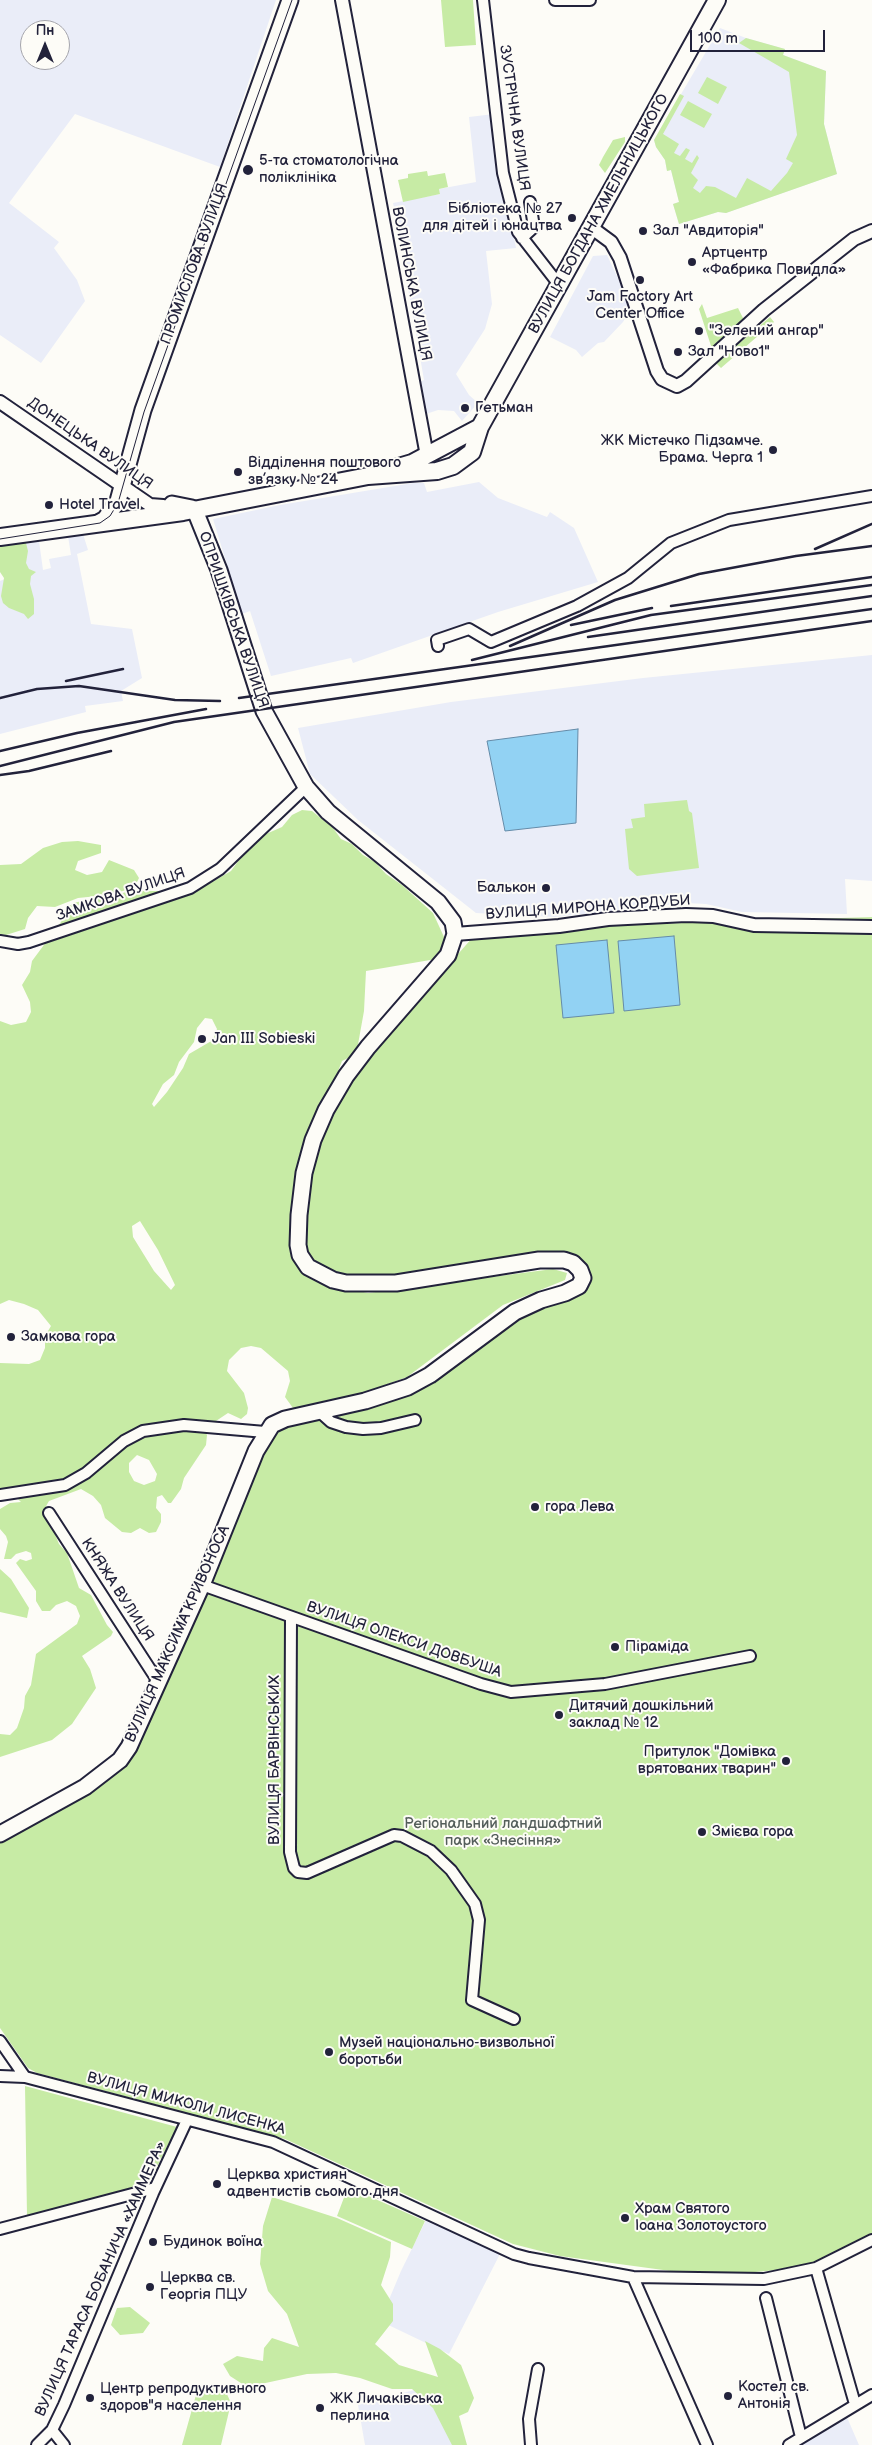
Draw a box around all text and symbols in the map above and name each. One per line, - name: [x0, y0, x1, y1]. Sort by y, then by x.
- north arrow: [20, 20, 70, 70]
- scale bar: [692, 20, 827, 52]
- text: Пн: [36, 22, 54, 39]
- text: 100 m: [698, 29, 738, 48]
- street label: ЗУСТРІЧНА ВУЛИЦЯ: [495, 44, 533, 192]
- street label: ВУЛИЦЯ БОГДАНА ХМЕЛЬНИЦЬКОГО: [525, 91, 673, 337]
- place label: 5-та стоматологічна поліклініка: [259, 152, 399, 187]
- marker: 5-та стоматологічна поліклініка: [241, 163, 255, 177]
- street label: ПРОМИСЛОВА ВУЛИЦЯ: [157, 181, 233, 347]
- place label: Бібліотека № 27 для дітей і юнацтва: [422, 200, 562, 235]
- street label: ВОЛИНСЬКА ВУЛИЦЯ: [387, 205, 435, 363]
- marker: Бібліотека № 27 для дітей і юнацтва: [566, 212, 578, 224]
- place label: Зал "Авдиторія": [653, 222, 764, 240]
- marker: Зал "Авдиторія": [637, 225, 649, 237]
- place label: Артцентр «Фабрика Повидла»: [702, 244, 846, 279]
- marker: Артцентр «Фабрика Повидла»: [686, 256, 698, 268]
- marker: Jam Factory Art Center Office: [634, 274, 646, 286]
- place label: Jam Factory Art Center Office: [587, 288, 693, 323]
- place label: "Зелений ангар": [709, 322, 824, 340]
- marker: "Зелений ангар": [693, 325, 705, 337]
- place label: Зал "Ново1": [688, 343, 770, 361]
- marker: Зал "Ново1": [672, 346, 684, 358]
- street label: ДОНЕЦЬКА ВУЛИЦЯ: [24, 394, 156, 494]
- place label: Гетьман: [475, 399, 533, 417]
- marker: Гетьман: [459, 402, 471, 414]
- place label: ЖК Містечко Підзамче. Брама. Черга 1: [601, 432, 763, 467]
- marker: ЖК Містечко Підзамче. Брама. Черга 1: [767, 444, 779, 456]
- place label: Відділення поштового зв’язку № 24: [248, 454, 401, 489]
- marker: Відділення поштового зв’язку № 24: [232, 466, 244, 478]
- place label: Hotel Travel: [59, 496, 140, 514]
- marker: Hotel Travel: [43, 499, 55, 511]
- street label: ОПРИШКІВСЬКА ВУЛИЦЯ: [194, 529, 272, 711]
- street label: ЗАМКОВА ВУЛИЦЯ: [54, 864, 188, 926]
- place label: Балькон: [477, 879, 536, 897]
- marker: Балькон: [540, 882, 552, 894]
- street label: ВУЛИЦЯ МИРОНА КОРДУБИ: [485, 892, 691, 924]
- place label: Jan III Sobieski: [212, 1030, 315, 1048]
- marker: Jan III Sobieski: [196, 1033, 208, 1045]
- place label: Замкова гора: [21, 1328, 115, 1346]
- marker: Замкова гора: [5, 1331, 17, 1343]
- place label: гора Лева: [545, 1498, 614, 1516]
- marker: гора Лева: [529, 1501, 541, 1513]
- street label: ВУЛИЦЯ МАКСИМА КРИВОНОСА: [122, 1523, 234, 1745]
- street label: КНЯЖА ВУЛИЦЯ: [77, 1535, 157, 1645]
- street label: ВУЛИЦЯ ОЛЕКСИ ДОВБУША: [304, 1598, 504, 1682]
- place label: Піраміда: [625, 1638, 689, 1656]
- marker: Піраміда: [609, 1641, 621, 1653]
- street label: ВУЛИЦЯ БАРВІНСЬКИХ: [266, 1675, 284, 1845]
- place label: Дитячий дошкільний заклад № 12: [569, 1697, 714, 1732]
- marker: Дитячий дошкільний заклад № 12: [553, 1709, 565, 1721]
- place label: Притулок "Домівка врятованих тварин": [638, 1743, 776, 1778]
- marker: Притулок "Домівка врятованих тварин": [780, 1755, 792, 1767]
- park label: Регіональний ландшафтний парк «Знесіння»: [404, 1815, 602, 1850]
- place label: Змієва гора: [712, 1823, 794, 1841]
- marker: Змієва гора: [696, 1826, 708, 1838]
- place label: Музей національно-визвольної боротьби: [339, 2034, 554, 2069]
- marker: Музей національно-визвольної боротьби: [323, 2046, 335, 2058]
- street label: ВУЛИЦЯ МИКОЛИ ЛИСЕНКА: [85, 2069, 287, 2139]
- street label: ВУЛИЦЯ ТАРАСА БОБАНИЧА «ХАММЕРА»: [32, 2139, 170, 2419]
- place label: Церква християн адвентистів сьомого дня: [227, 2166, 399, 2201]
- marker: Церква християн адвентистів сьомого дня: [211, 2178, 223, 2190]
- place label: Храм Святого Іоана Золотоустого: [635, 2200, 766, 2235]
- marker: Храм Святого Іоана Золотоустого: [619, 2212, 631, 2224]
- place label: Будинок воїна: [163, 2233, 263, 2251]
- marker: Будинок воїна: [147, 2236, 159, 2248]
- place label: Церква св. Георгія ПЦУ: [160, 2269, 247, 2304]
- marker: Церква св. Георгія ПЦУ: [144, 2281, 156, 2293]
- place label: Костел св. Антонія: [738, 2378, 809, 2413]
- place label: Центр репродуктивного здоров"я населення: [100, 2380, 266, 2415]
- place label: ЖК Личаківська перлина: [330, 2390, 442, 2425]
- marker: Костел св. Антонія: [722, 2390, 734, 2402]
- marker: Центр репродуктивного здоров"я населення: [84, 2392, 96, 2404]
- marker: ЖК Личаківська перлина: [314, 2402, 326, 2414]

